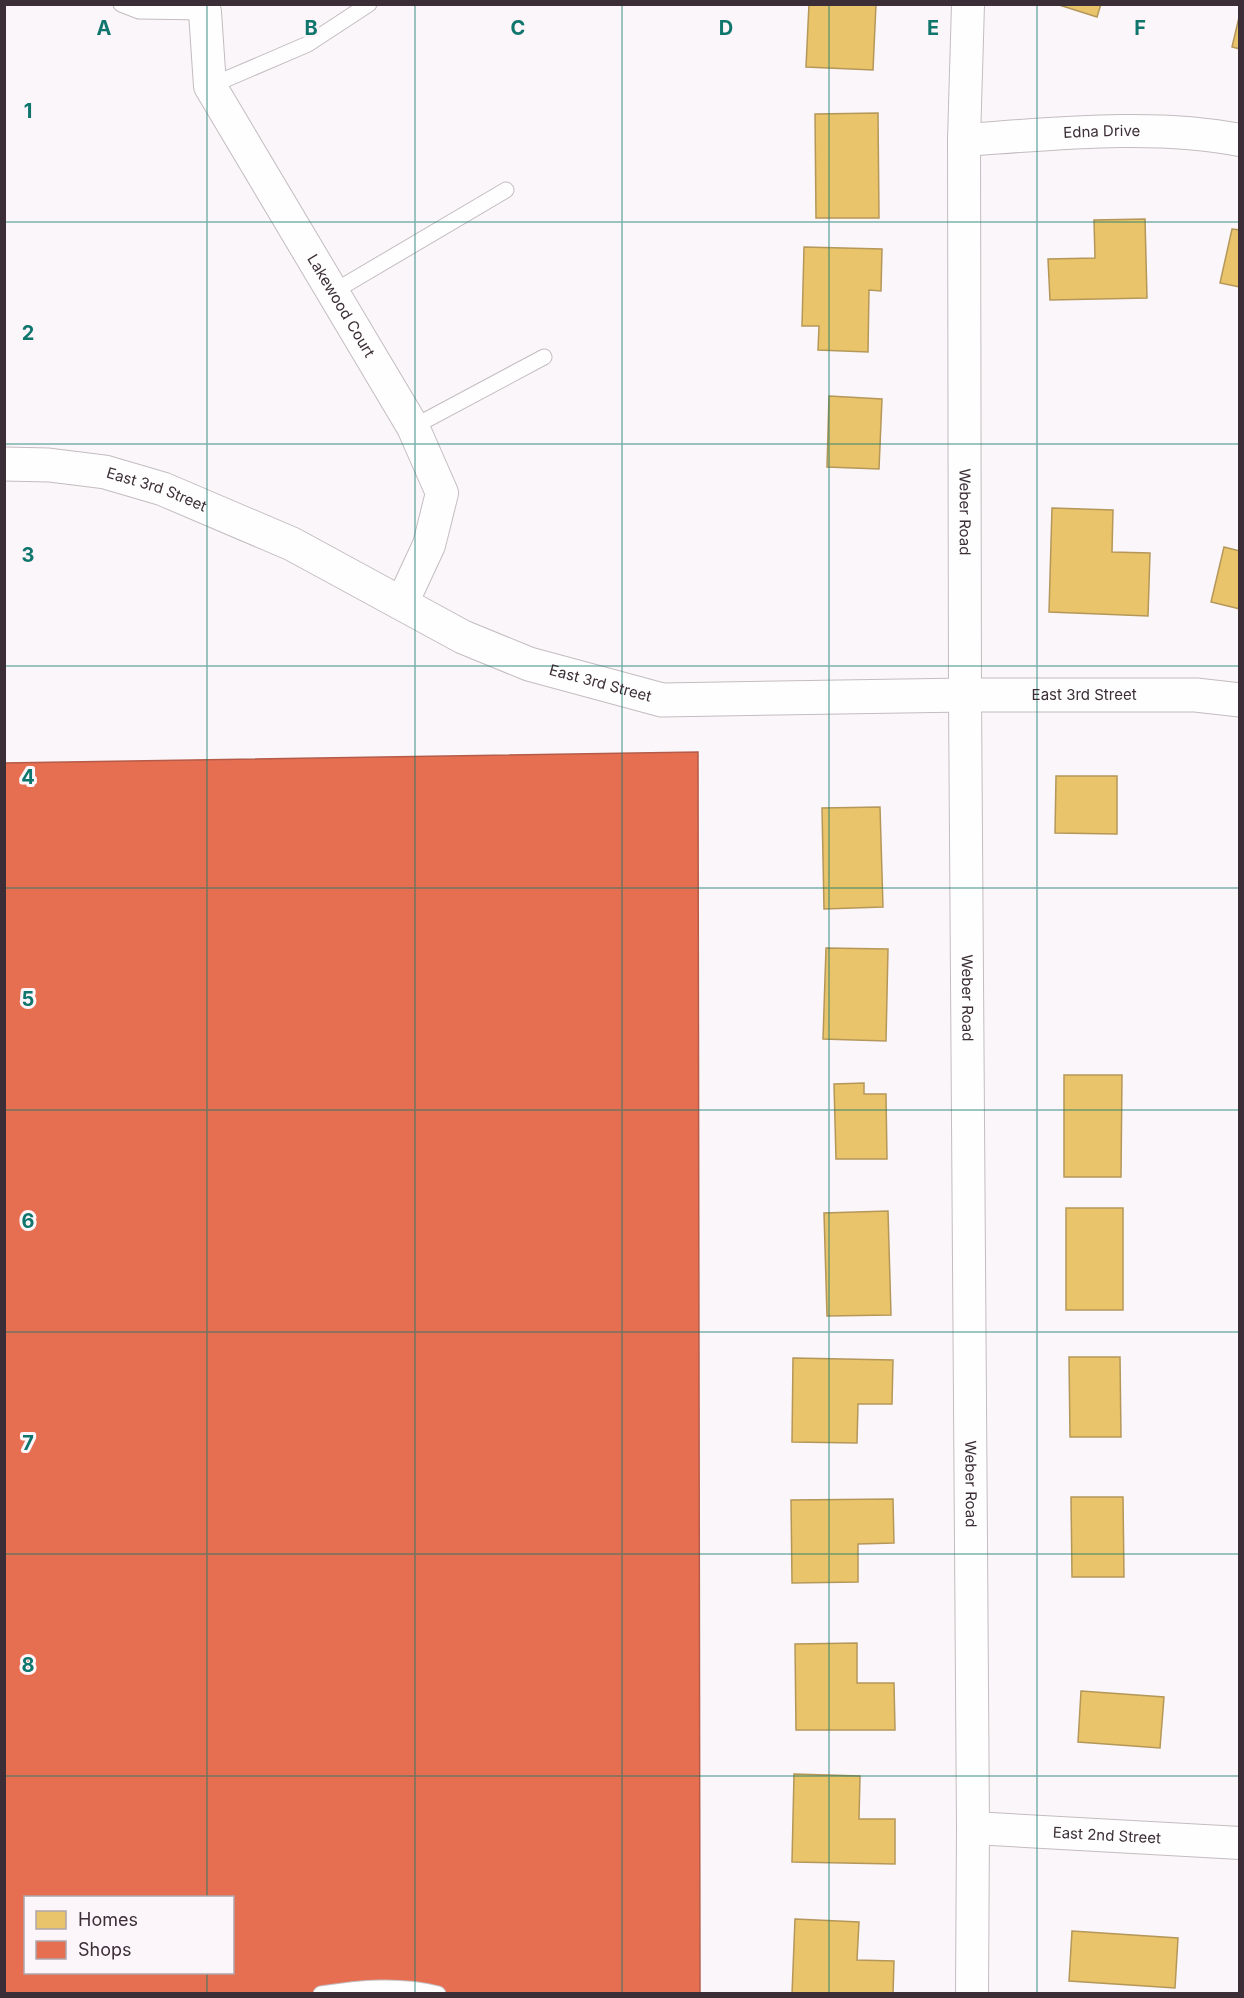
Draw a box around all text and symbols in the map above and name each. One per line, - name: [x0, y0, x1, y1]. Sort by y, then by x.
- text: A: [97, 16, 112, 40]
- text: B: [304, 16, 318, 40]
- text: C: [511, 16, 525, 40]
- text: D: [719, 16, 733, 40]
- text: E: [927, 16, 939, 40]
- text: F: [1134, 16, 1146, 40]
- text: 1: [24, 99, 32, 123]
- street label: Edna Drive: [1063, 121, 1140, 142]
- street label: Lakewood Court: [303, 251, 379, 361]
- text: 2: [22, 321, 34, 345]
- street label: East 3rd Street: [104, 463, 210, 516]
- street label: Weber Road: [956, 469, 975, 555]
- text: 3: [22, 543, 34, 567]
- street label: East 3rd Street: [547, 660, 654, 706]
- street label: East 3rd Street: [1032, 685, 1137, 704]
- text: 4: [21, 765, 35, 789]
- street label: Weber Road: [958, 954, 977, 1041]
- text: 5: [22, 987, 34, 1011]
- text: 6: [22, 1209, 35, 1233]
- text: 7: [22, 1431, 34, 1455]
- street label: Weber Road: [961, 1440, 981, 1527]
- text: 8: [21, 1653, 35, 1677]
- street label: East 2nd Street: [1052, 1822, 1162, 1848]
- legend: [24, 1896, 234, 1974]
- text: Homes: [78, 1909, 138, 1930]
- text: Shops: [78, 1939, 132, 1960]

